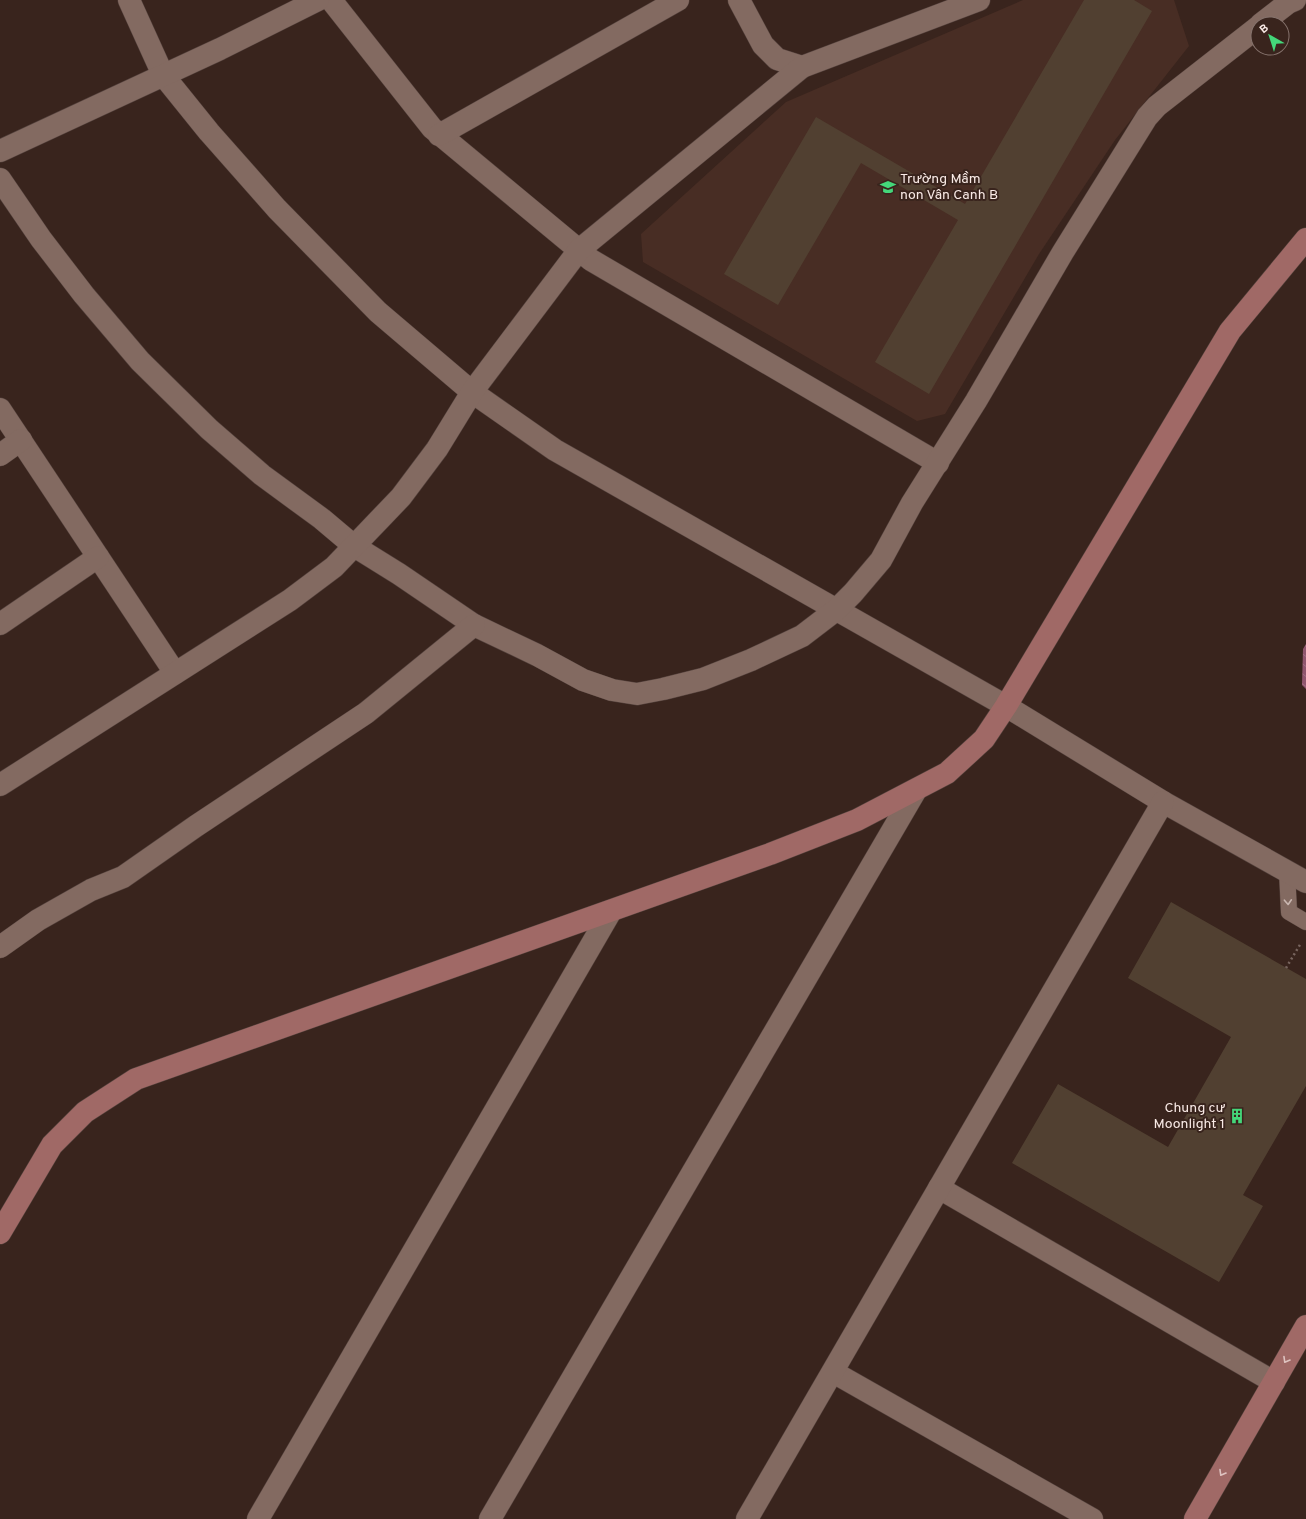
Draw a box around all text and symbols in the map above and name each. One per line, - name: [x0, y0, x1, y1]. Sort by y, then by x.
- north arrow: [1250, 16, 1290, 56]
- text: B: [1257, 21, 1272, 37]
- place label: Trường Mầm non Vân Canh B: [900, 171, 998, 204]
- school or university icon: Trường Mầm non Vân Canh B: [879, 178, 897, 196]
- one-way arrow: [1284, 899, 1292, 905]
- place label: Chung cư Moonlight 1: [1153, 1100, 1225, 1133]
- building icon: Chung cư Moonlight 1: [1228, 1107, 1246, 1125]
- one-way arrow: [1284, 1356, 1291, 1363]
- one-way arrow: [1219, 1468, 1226, 1476]

